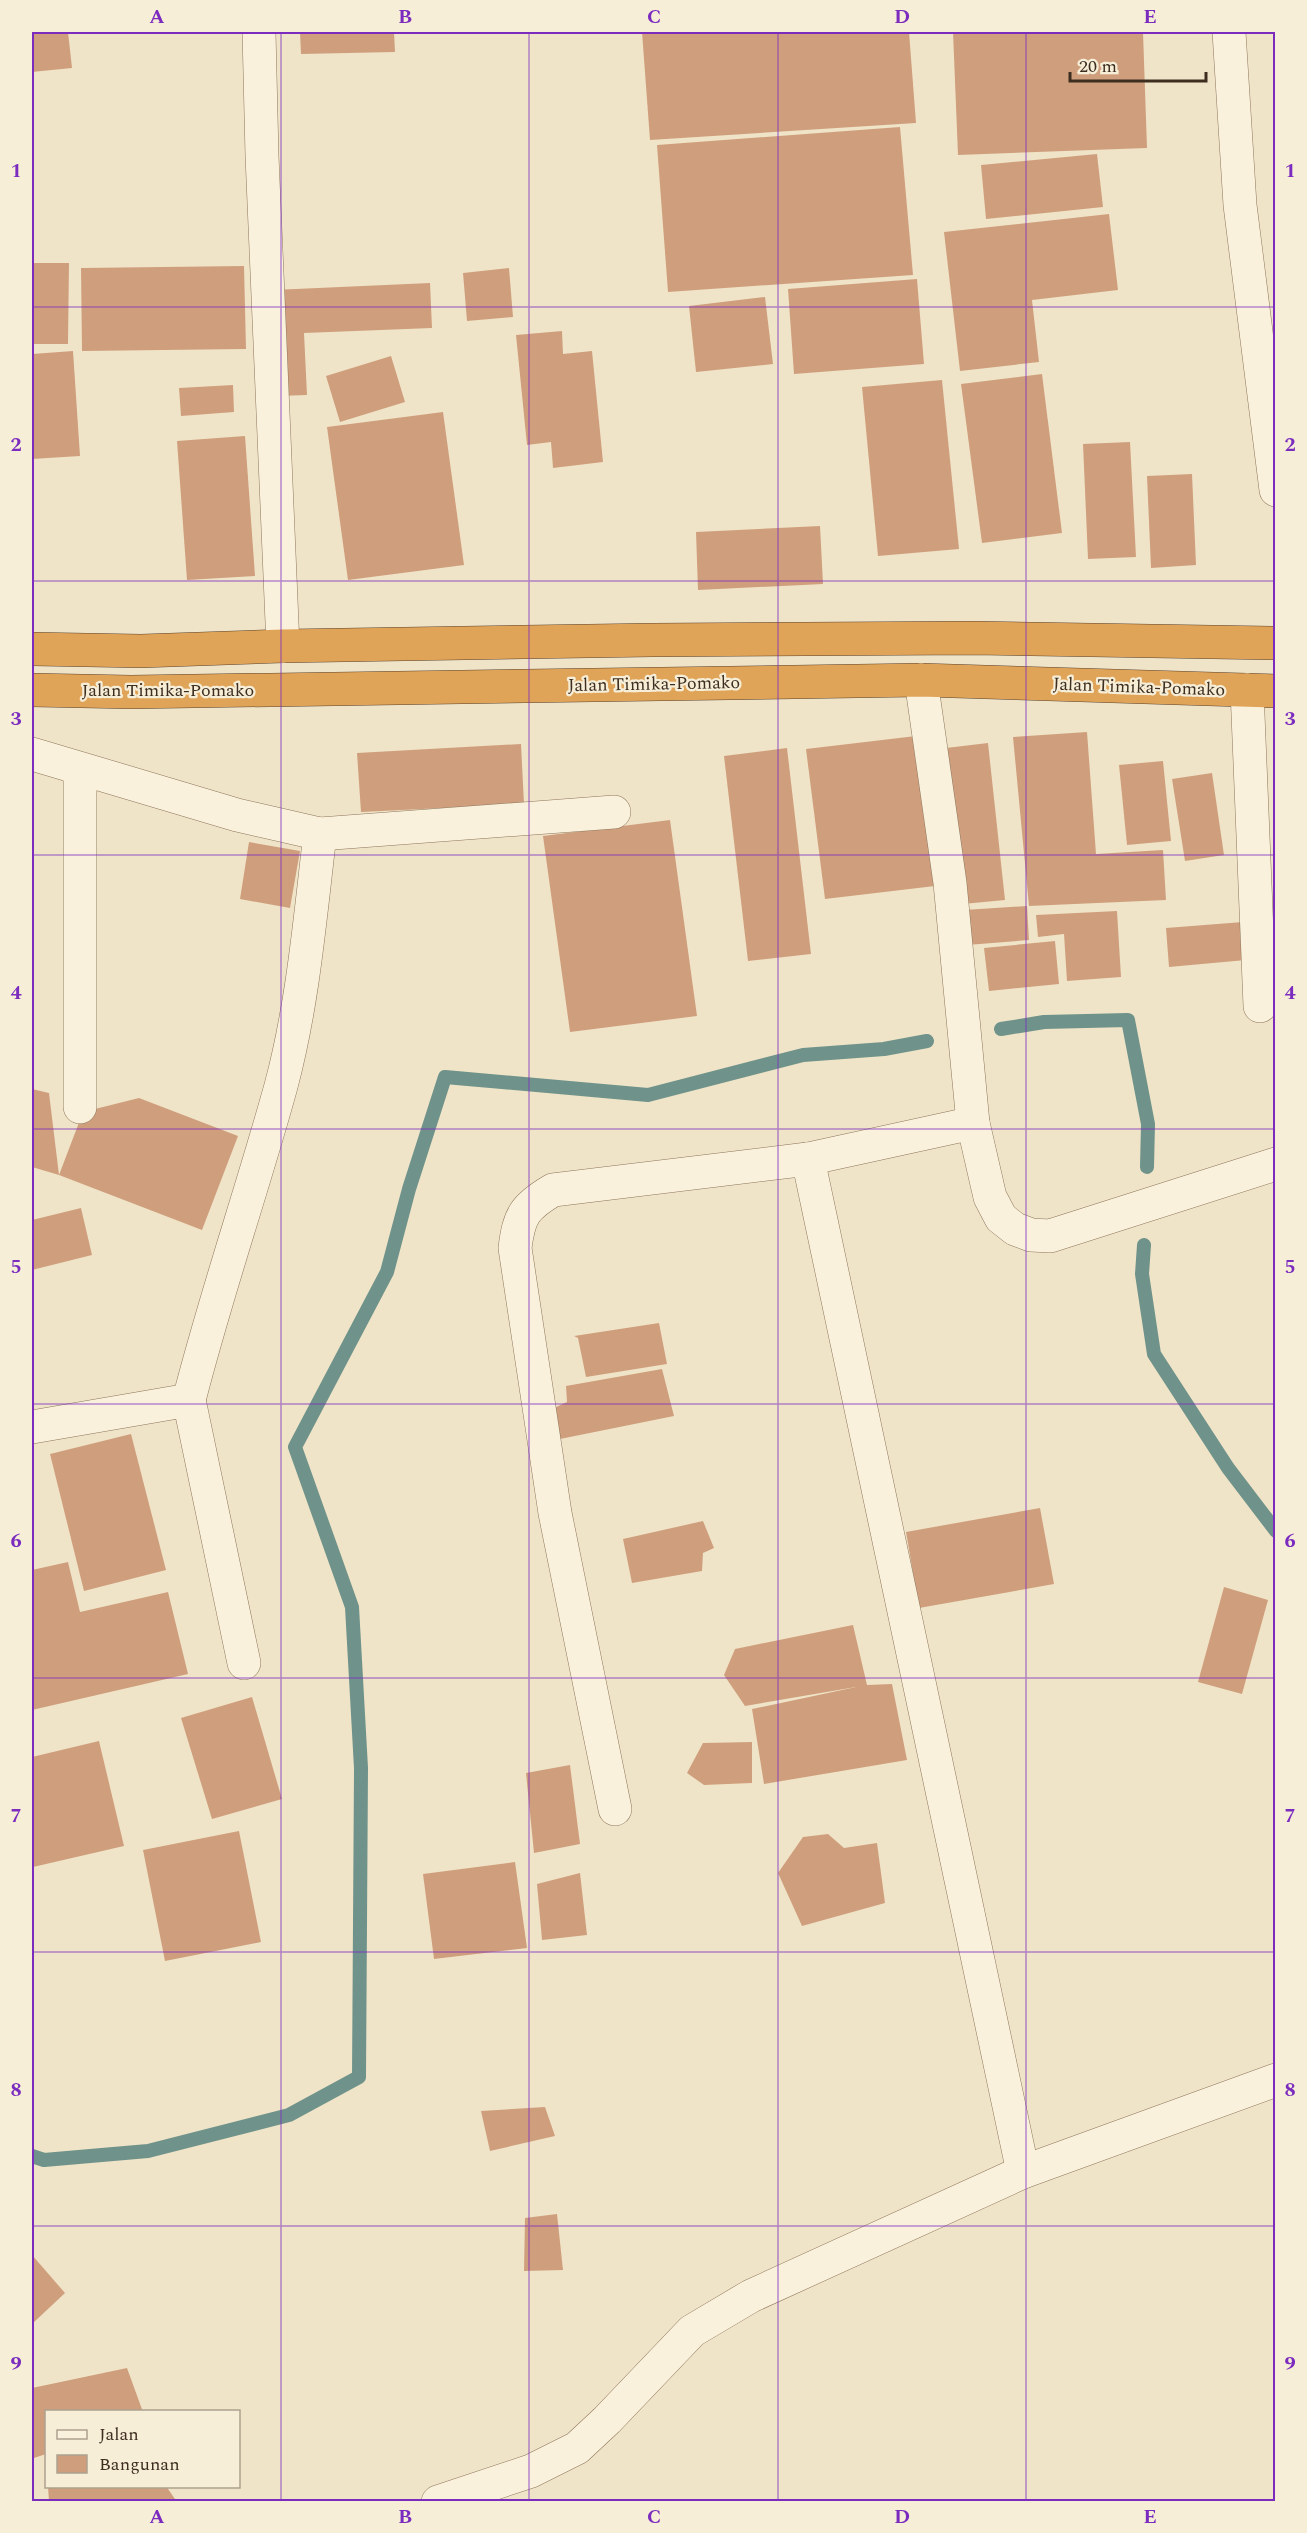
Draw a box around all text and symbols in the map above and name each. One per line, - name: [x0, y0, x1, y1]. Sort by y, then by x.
- text: A: [149, 2, 165, 32]
- text: B: [398, 2, 412, 32]
- text: C: [647, 2, 661, 32]
- text: D: [894, 2, 910, 32]
- text: E: [1143, 2, 1157, 32]
- scale bar: [1070, 45, 1206, 83]
- text: 20 m: [1079, 53, 1117, 80]
- text: 1: [10, 156, 22, 186]
- text: 1: [1284, 156, 1296, 186]
- text: 2: [10, 430, 22, 460]
- text: 2: [1284, 430, 1296, 460]
- street label: Jalan Timika-Pomako: [568, 669, 740, 699]
- street label: Jalan Timika-Pomako: [1052, 671, 1226, 703]
- street label: Jalan Timika-Pomako: [82, 677, 254, 704]
- text: 3: [10, 704, 22, 734]
- text: 3: [1284, 704, 1296, 734]
- text: 4: [10, 978, 22, 1008]
- text: 4: [1284, 978, 1296, 1008]
- text: 5: [10, 1252, 22, 1282]
- text: 5: [1284, 1252, 1296, 1282]
- text: 6: [10, 1526, 22, 1556]
- text: 6: [1284, 1526, 1296, 1556]
- text: 7: [10, 1801, 22, 1831]
- text: 7: [1284, 1801, 1296, 1831]
- text: 8: [10, 2075, 22, 2105]
- text: 8: [1284, 2075, 1296, 2105]
- text: 9: [10, 2349, 22, 2379]
- text: 9: [1284, 2349, 1296, 2379]
- legend: [45, 2410, 240, 2488]
- text: Jalan: [99, 2421, 139, 2448]
- text: Bangunan: [99, 2451, 180, 2478]
- text: A: [149, 2502, 165, 2532]
- text: B: [398, 2502, 412, 2532]
- text: C: [647, 2502, 661, 2532]
- text: D: [894, 2502, 910, 2532]
- text: E: [1143, 2502, 1157, 2532]

